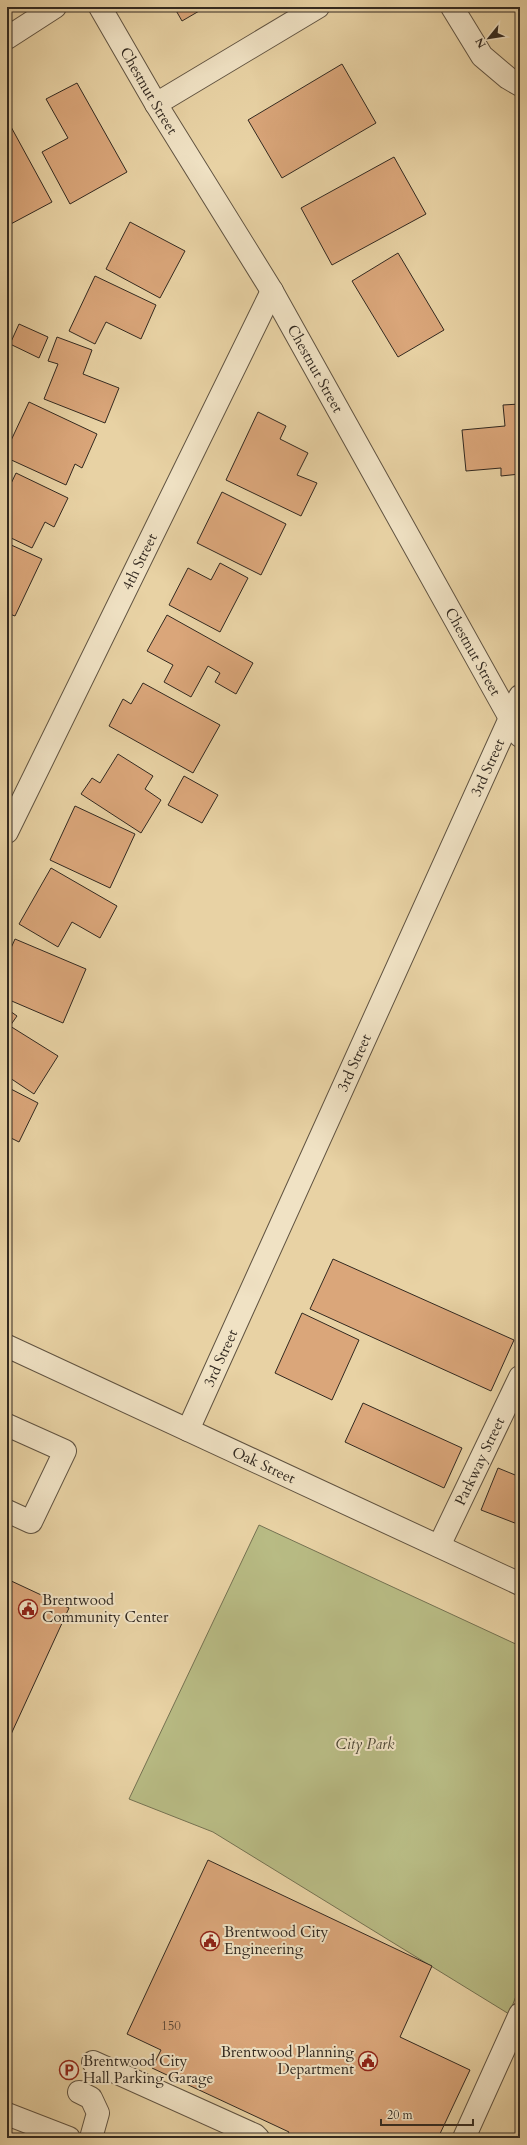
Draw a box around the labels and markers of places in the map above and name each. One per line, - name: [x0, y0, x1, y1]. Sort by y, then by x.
- place label: Brentwood Community Center: [42, 1590, 169, 1627]
- public building icon: Brentwood Community Center: [17, 1598, 39, 1620]
- place label: Brentwood City Engineering: [224, 1922, 328, 1959]
- public building icon: Brentwood City Engineering: [199, 1930, 221, 1952]
- place label: Brentwood Planning Department: [221, 2042, 355, 2079]
- public building icon: Brentwood Planning Department: [357, 2050, 379, 2072]
- place label: Brentwood City Hall Parking Garage: [83, 2051, 213, 2088]
- parking icon: Brentwood City Hall Parking Garage: [58, 2059, 80, 2081]

